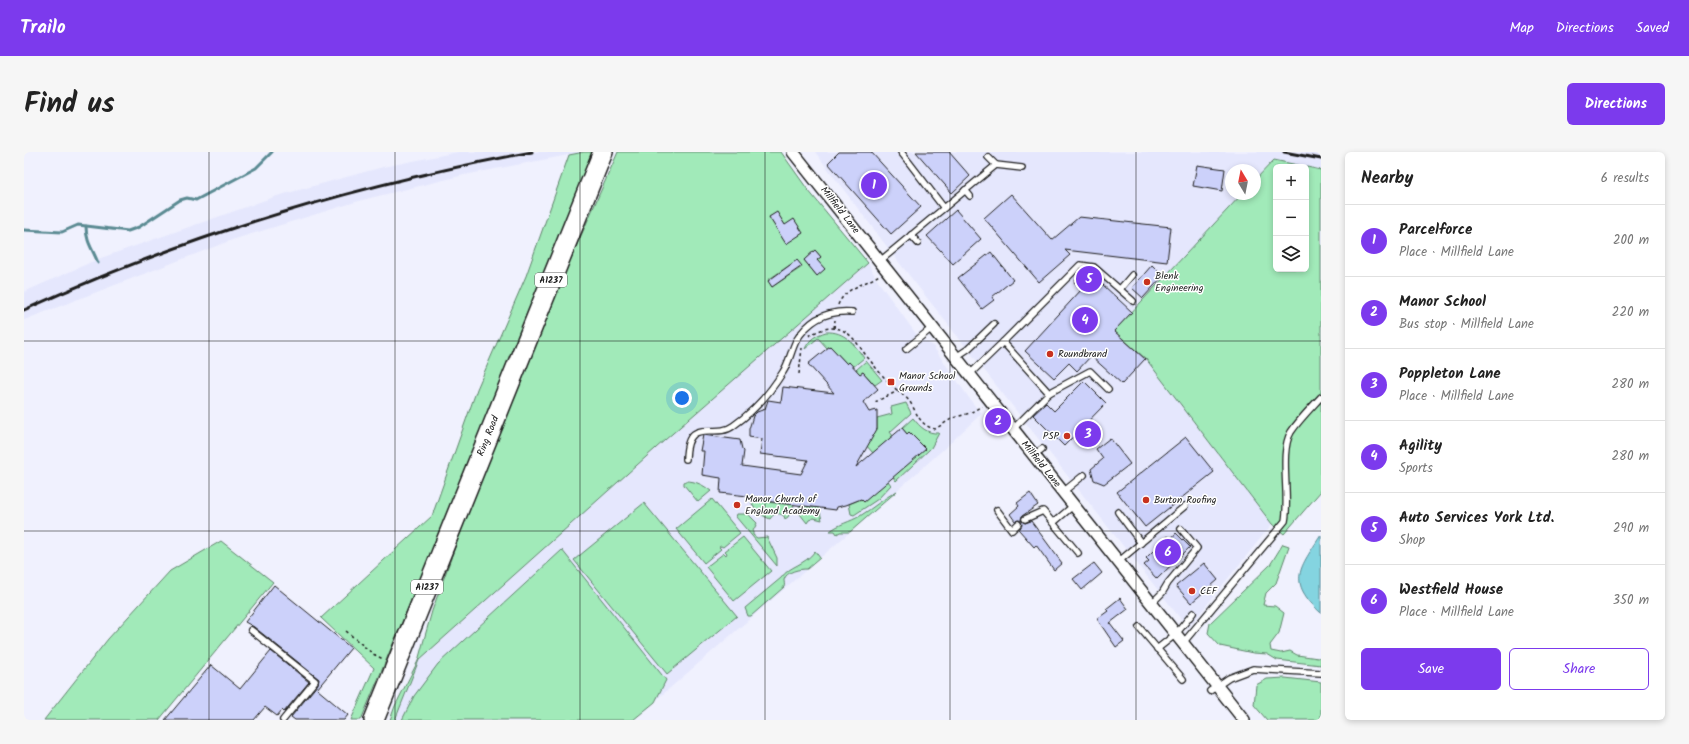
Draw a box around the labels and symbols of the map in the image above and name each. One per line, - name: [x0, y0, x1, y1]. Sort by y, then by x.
- north arrow: [1225, 164, 1261, 200]
- pin: 1: [861, 170, 887, 200]
- street label: Millfield Lane: [816, 183, 864, 238]
- pin: 5: [1076, 264, 1102, 294]
- place label: Blenk Engineering: [1155, 268, 1204, 296]
- road number: A1237: [535, 273, 567, 287]
- marker: Blenk Engineering: [1142, 277, 1152, 287]
- pin: 4: [1072, 305, 1098, 335]
- place label: Roundbrand: [1058, 346, 1108, 362]
- marker: Roundbrand: [1045, 349, 1055, 359]
- place label: Manor School Grounds: [899, 368, 956, 396]
- marker: Manor School Grounds: [886, 377, 896, 387]
- your location: [672, 388, 692, 408]
- pin: 2: [985, 406, 1011, 436]
- street label: Ring Road: [473, 412, 504, 459]
- pin: 3: [1075, 419, 1101, 449]
- place label: PSP: [1043, 428, 1060, 444]
- marker: PSP: [1062, 431, 1072, 441]
- street label: Millfield Lane: [1017, 437, 1065, 491]
- place label: Manor Church of England Academy: [745, 491, 820, 519]
- place label: Burton Roofing: [1154, 492, 1217, 508]
- marker: Burton Roofing: [1141, 495, 1151, 505]
- marker: Manor Church of England Academy: [732, 500, 742, 510]
- pin: 6: [1155, 537, 1181, 567]
- road number: A1237: [411, 580, 443, 594]
- place label: CEF: [1200, 583, 1218, 599]
- marker: CEF: [1187, 586, 1197, 596]

